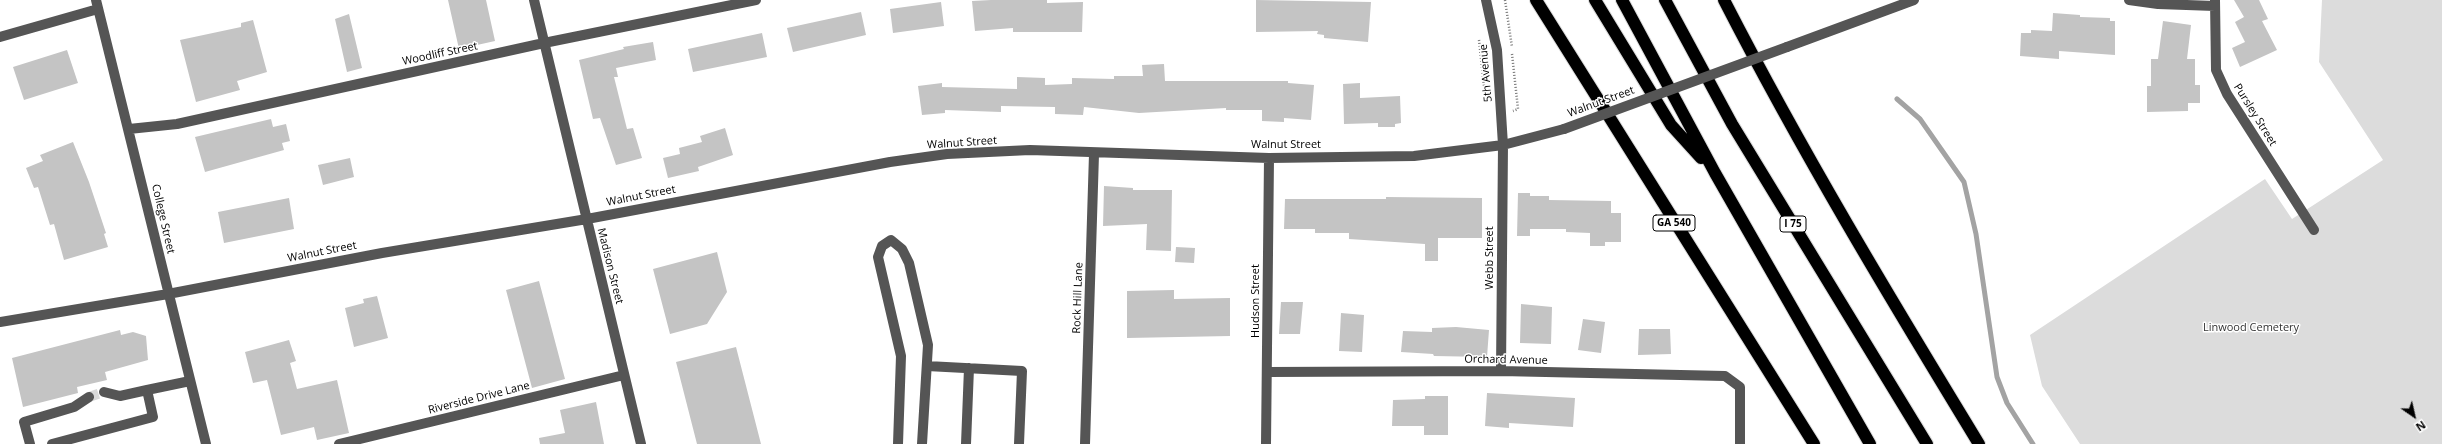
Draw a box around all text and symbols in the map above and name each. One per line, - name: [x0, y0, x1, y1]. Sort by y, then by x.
- street label: Woodliff Street: [401, 40, 479, 68]
- street label: 5th Avenue: [1477, 43, 1495, 103]
- street label: Pursley Street: [2231, 81, 2279, 149]
- street label: Walnut Street: [1566, 84, 1636, 120]
- street label: Walnut Street: [927, 134, 997, 152]
- street label: Walnut Street: [1251, 138, 1321, 152]
- street label: College Street: [149, 183, 177, 255]
- street label: Walnut Street: [605, 183, 677, 209]
- road number: GA 540: [1653, 215, 1695, 231]
- road number: I 75: [1780, 216, 1806, 232]
- street label: Webb Street: [1483, 226, 1497, 290]
- street label: Madison Street: [594, 227, 626, 305]
- street label: Walnut Street: [286, 239, 358, 265]
- street label: Rock Hill Lane: [1070, 262, 1086, 334]
- street label: Hudson Street: [1249, 264, 1263, 338]
- park label: Linwood Cemetery: [2203, 321, 2299, 335]
- street label: Orchard Avenue: [1464, 353, 1548, 367]
- street label: Riverside Drive Lane: [427, 379, 531, 417]
- north arrow: [2394, 396, 2434, 436]
- text: N: [2413, 418, 2429, 435]

